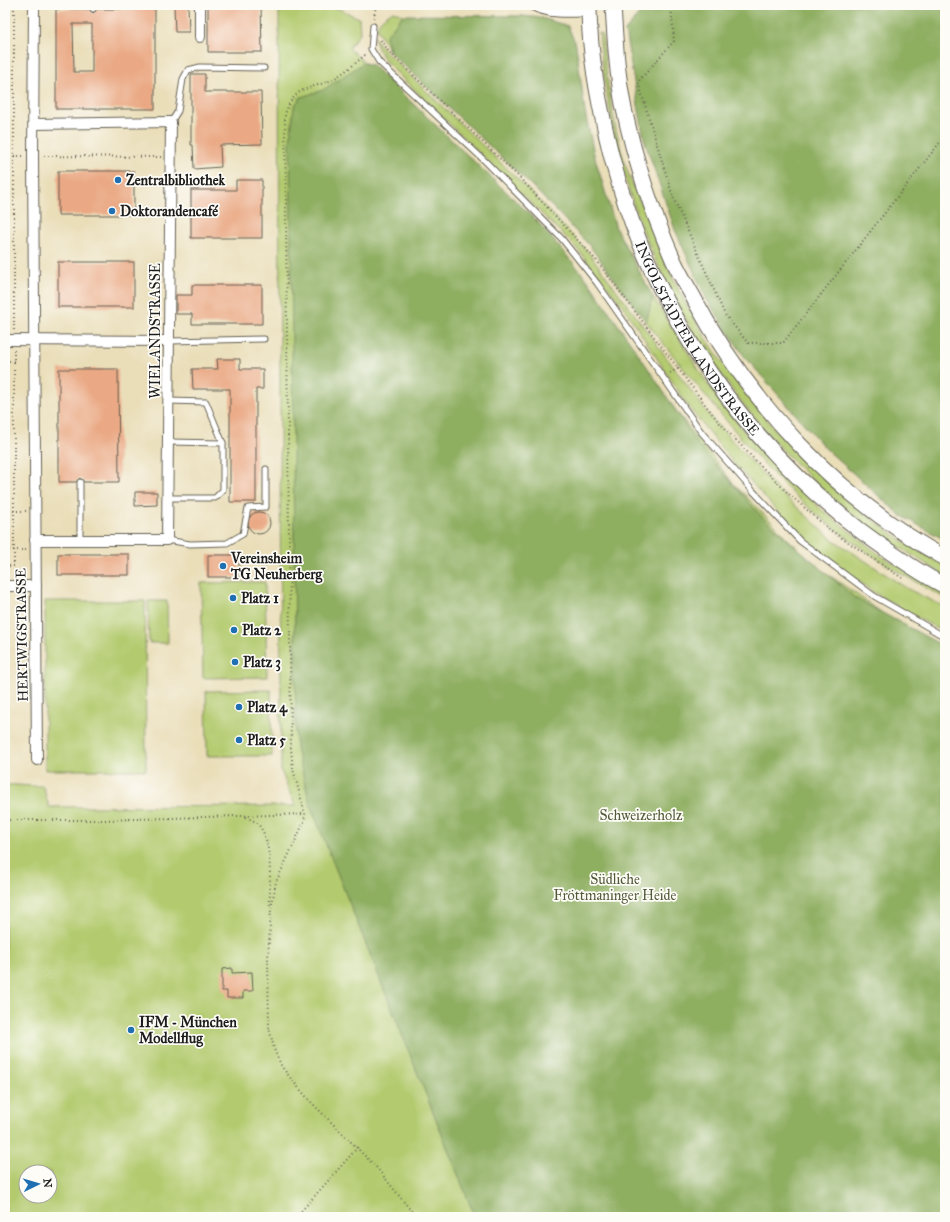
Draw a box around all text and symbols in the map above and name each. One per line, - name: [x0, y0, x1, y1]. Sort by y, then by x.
- place label: Zentralbibliothek: [126, 172, 225, 189]
- marker: Zentralbibliothek: [113, 175, 123, 185]
- place label: Doktorandencafé: [120, 203, 219, 220]
- marker: Doktorandencafé: [107, 206, 117, 216]
- street label: INGOLSTÄDTER LANDSTRASSE: [632, 238, 763, 439]
- street label: WIELANDSTRASSE: [147, 263, 164, 399]
- place label: Vereinsheim TG Neuherberg: [230, 550, 322, 584]
- marker: Vereinsheim TG Neuherberg: [218, 561, 228, 571]
- street label: HERTWIGSTRASSE: [12, 568, 32, 702]
- place label: Platz 1: [241, 590, 279, 607]
- marker: Platz 1: [228, 593, 238, 603]
- place label: Platz 2: [242, 622, 282, 639]
- marker: Platz 2: [229, 625, 239, 635]
- place label: Platz 3: [243, 654, 281, 672]
- marker: Platz 3: [230, 657, 240, 667]
- place label: Platz 4: [247, 699, 288, 717]
- marker: Platz 4: [234, 702, 244, 712]
- place label: Platz 5: [247, 732, 286, 749]
- marker: Platz 5: [234, 735, 244, 745]
- park label: Schweizerholz: [600, 807, 683, 824]
- park label: Südliche Fröttmaninger Heide: [554, 871, 677, 904]
- place label: IFM - München Modellflug: [139, 1014, 237, 1048]
- marker: IFM - München Modellflug: [126, 1025, 136, 1035]
- north arrow: [18, 1164, 58, 1204]
- text: N: [41, 1178, 54, 1189]

